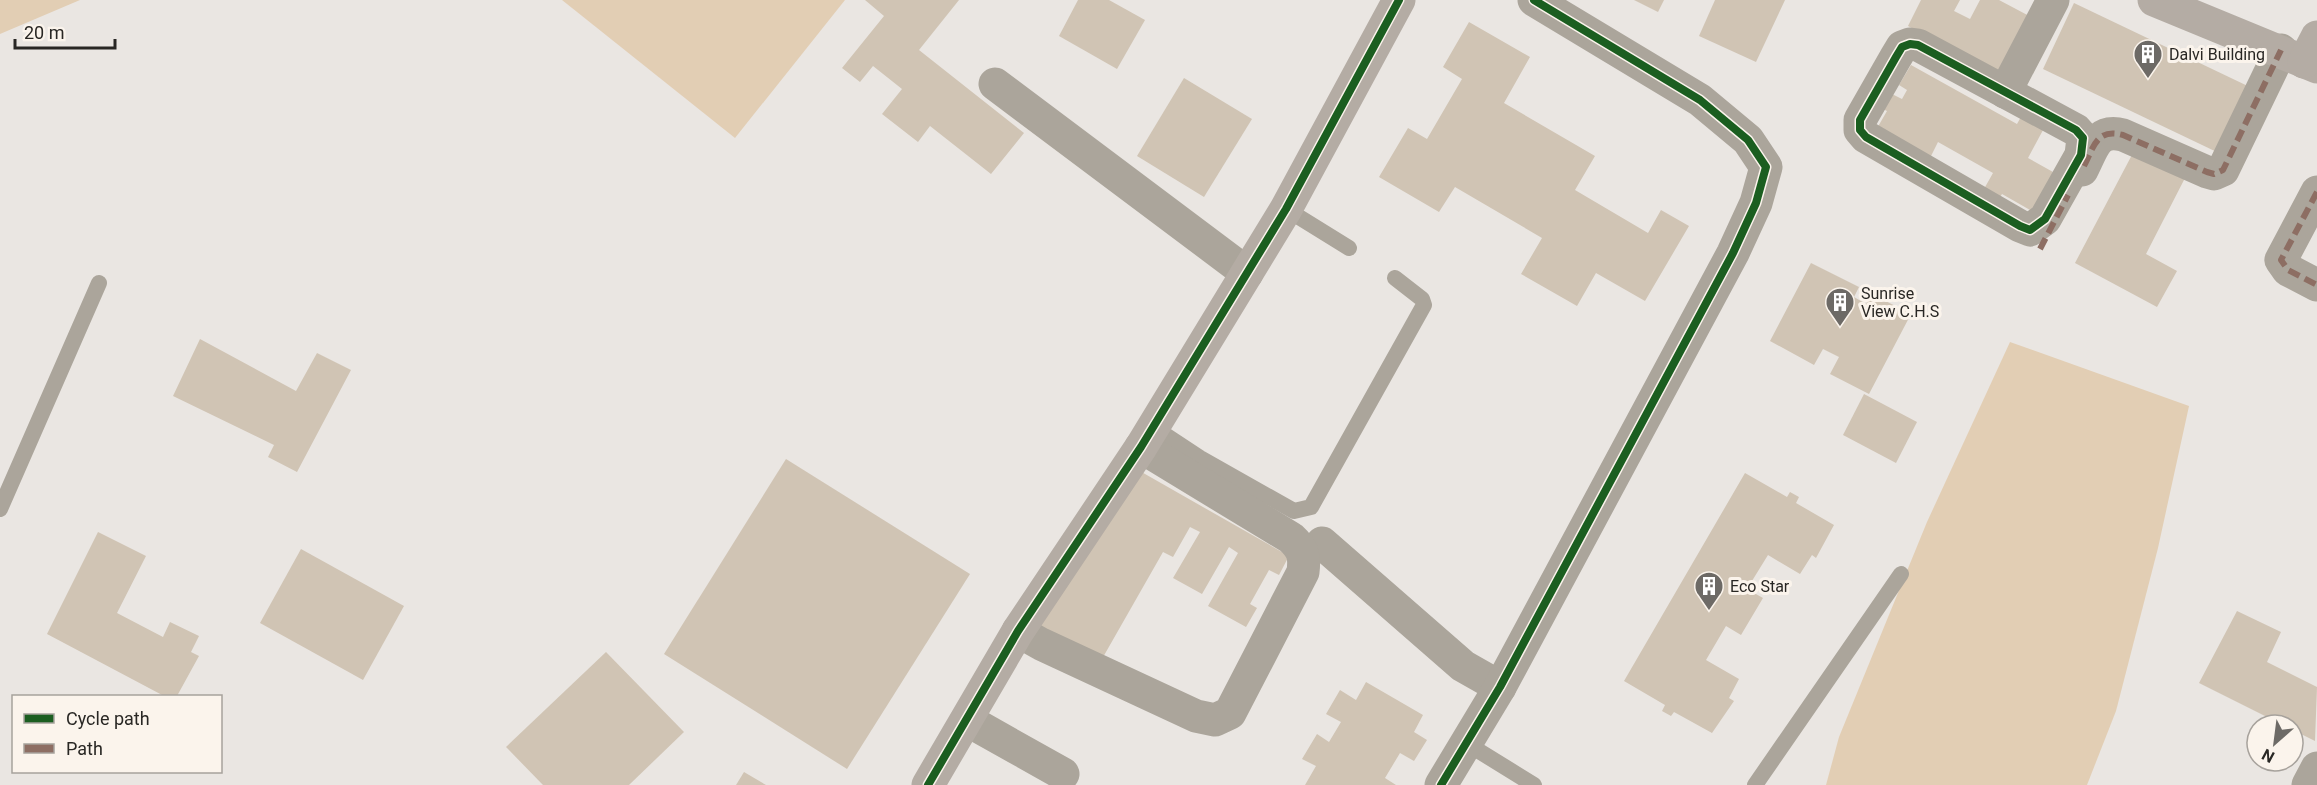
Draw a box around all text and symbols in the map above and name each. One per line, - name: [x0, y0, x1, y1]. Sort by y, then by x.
- scale bar: [15, 12, 116, 50]
- text: 20 m: [24, 22, 64, 43]
- building icon: Dalvi Building: [2132, 38, 2164, 80]
- place label: Dalvi Building: [2169, 45, 2265, 64]
- place label: Sunrise View C.H.S: [1861, 284, 1939, 321]
- building icon: Sunrise View C.H.S: [1824, 286, 1856, 328]
- building icon: Eco Star: [1693, 570, 1725, 612]
- place label: Eco Star: [1730, 577, 1790, 596]
- legend: [12, 695, 222, 773]
- text: Cycle path: [66, 708, 150, 729]
- north arrow: [2245, 713, 2305, 773]
- text: Path: [66, 738, 103, 759]
- text: N: [2259, 745, 2278, 767]

